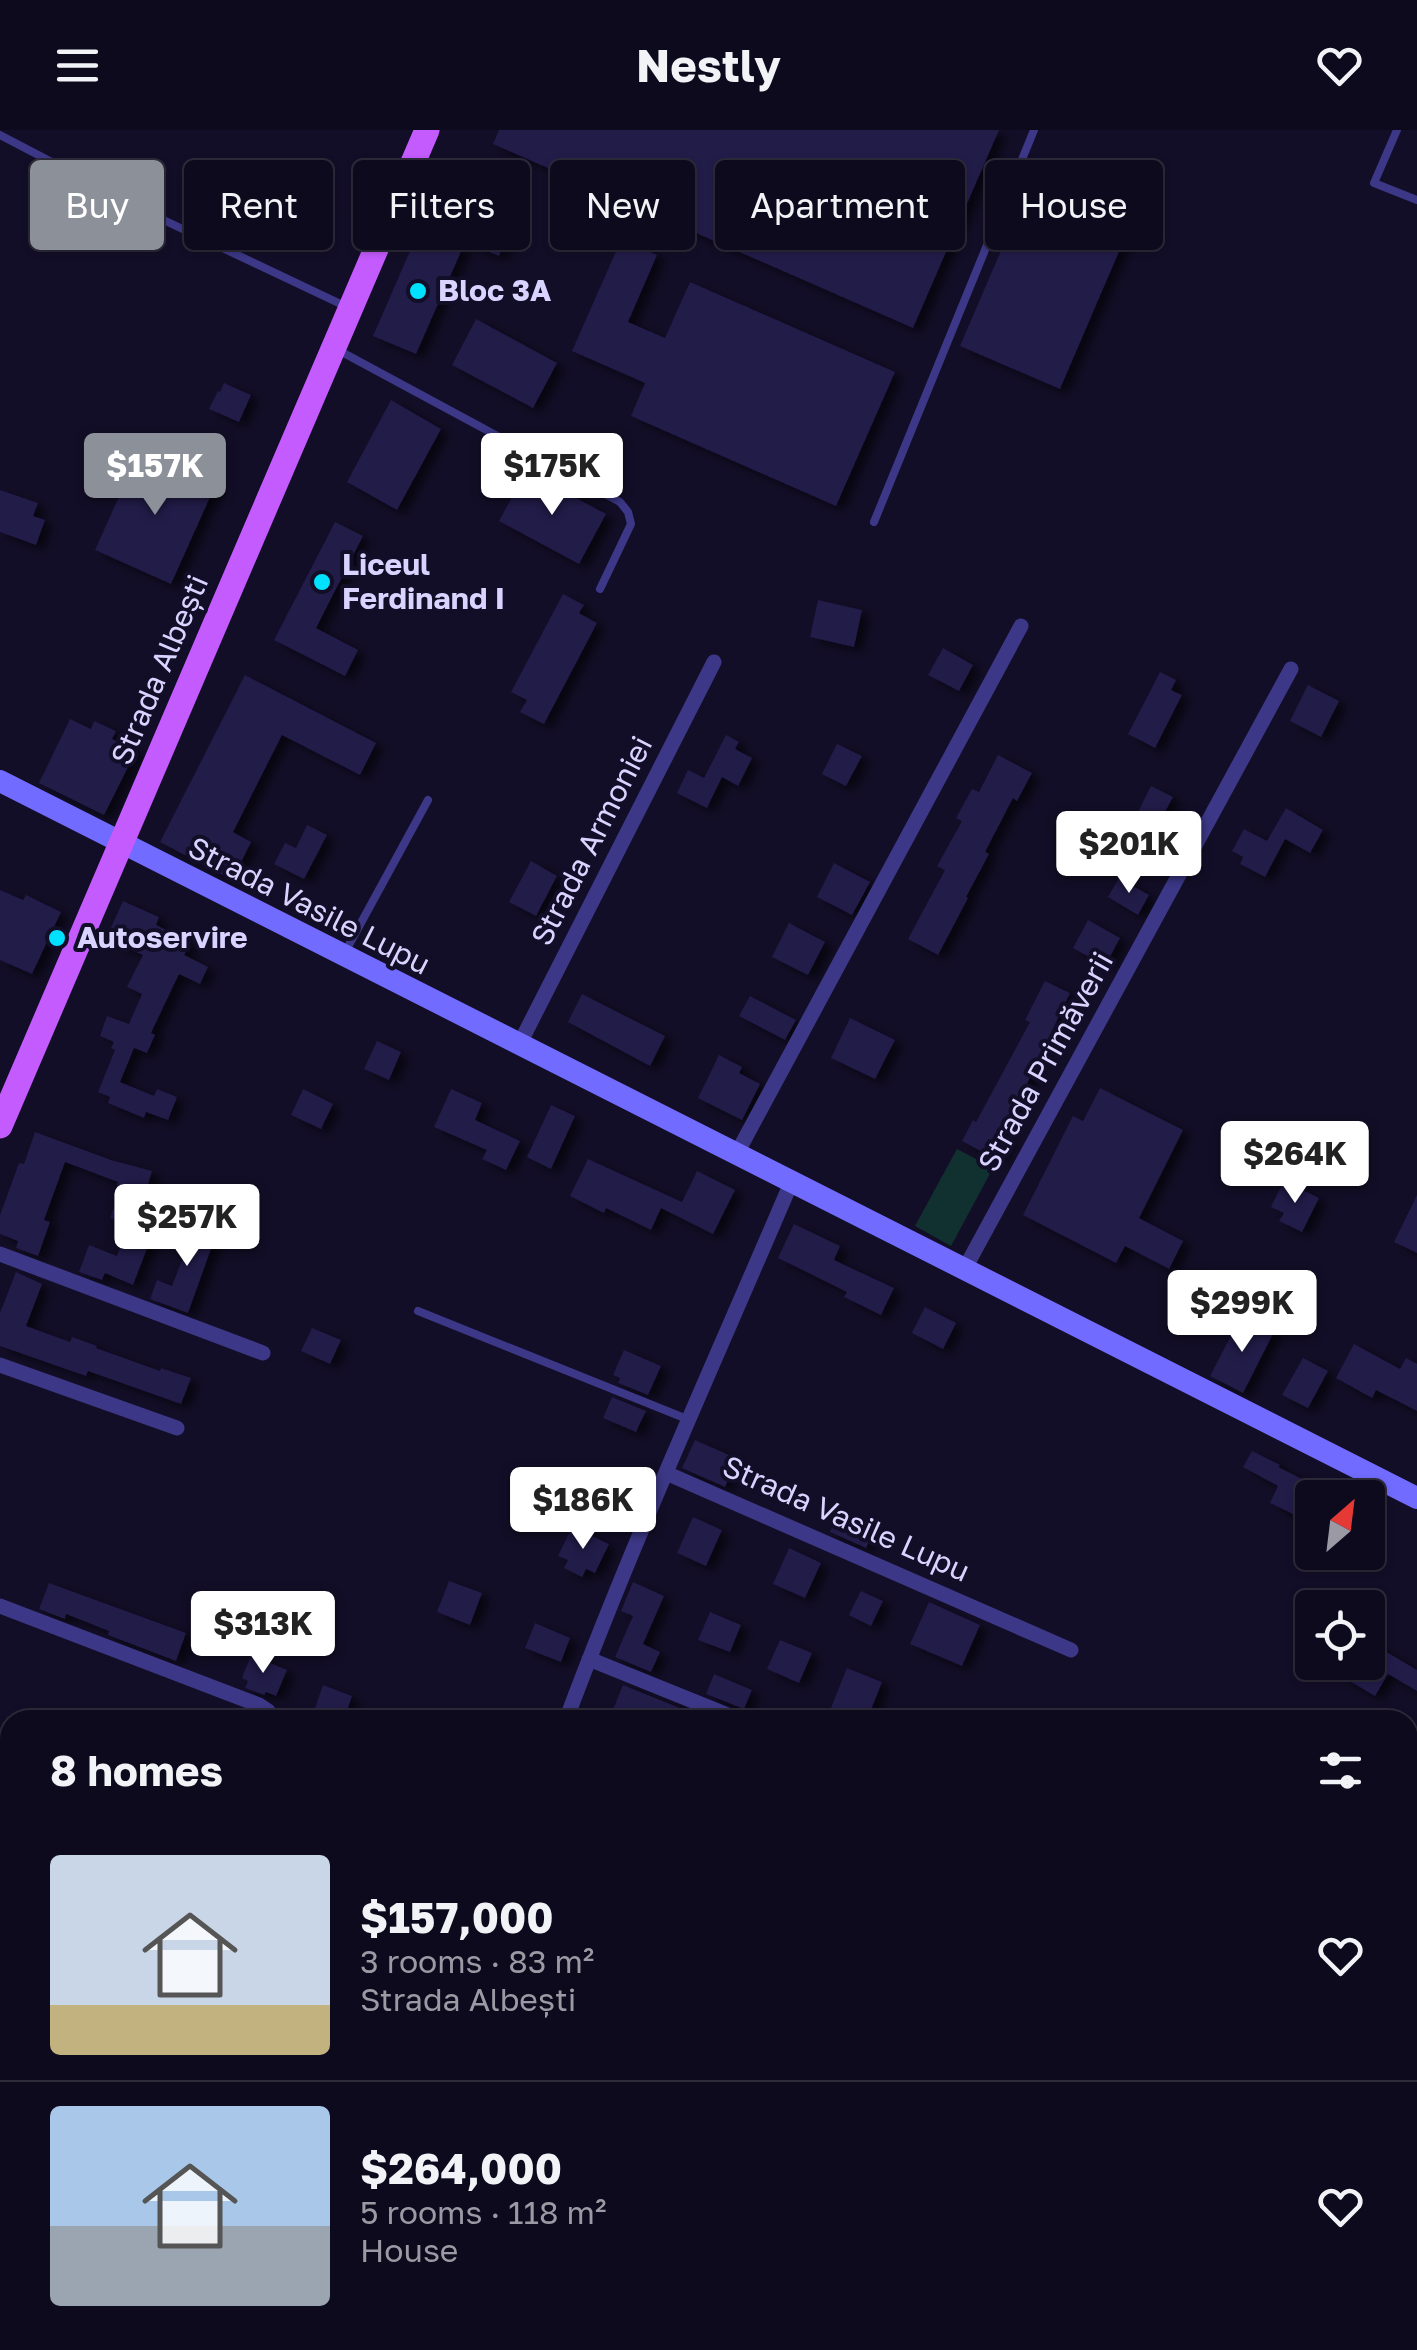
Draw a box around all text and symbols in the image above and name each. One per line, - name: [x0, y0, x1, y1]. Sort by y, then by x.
- icon: menu: [50, 38, 105, 93]
- text: Nestly: [636, 38, 781, 92]
- icon: heart: [1312, 38, 1367, 93]
- chip: Buy: [30, 160, 164, 250]
- chip: Rent: [184, 160, 333, 250]
- chip: Filters: [353, 160, 530, 250]
- chip: New: [550, 160, 695, 250]
- chip: Apartment: [715, 160, 965, 250]
- chip: House: [985, 160, 1163, 250]
- place label: Bloc 3A: [438, 272, 551, 308]
- marker: Bloc 3A: [407, 280, 429, 302]
- pin: $157K: [85, 433, 225, 518]
- pin: $175K: [482, 433, 622, 518]
- text: $157K: [106, 446, 204, 484]
- text: $175K: [503, 446, 601, 484]
- place label: Liceul Ferdinand I: [342, 546, 505, 616]
- street label: Strada Albești: [103, 569, 215, 770]
- marker: Liceul Ferdinand I: [311, 571, 333, 593]
- street label: Strada Armoniei: [523, 730, 659, 951]
- pin: $201K: [1059, 811, 1199, 896]
- text: $201K: [1078, 824, 1180, 862]
- street label: Strada Vasile Lupu: [183, 829, 436, 982]
- place label: Autoservire: [77, 919, 248, 955]
- marker: Autoservire: [46, 927, 68, 949]
- street label: Strada Primăverii: [970, 945, 1120, 1178]
- pin: $264K: [1225, 1121, 1365, 1206]
- text: $264K: [1243, 1134, 1347, 1172]
- pin: $257K: [117, 1184, 257, 1269]
- text: $257K: [136, 1197, 238, 1235]
- pin: $299K: [1172, 1270, 1312, 1355]
- text: $299K: [1190, 1283, 1294, 1321]
- street label: Strada Vasile Lupu: [717, 1447, 975, 1589]
- pin: $186K: [513, 1467, 653, 1552]
- text: $186K: [532, 1480, 634, 1518]
- north arrow: [1295, 1480, 1385, 1570]
- map controls: [1295, 1480, 1385, 1680]
- button: locate: [1295, 1590, 1385, 1680]
- pin: $313K: [193, 1591, 333, 1676]
- text: $313K: [213, 1604, 313, 1642]
- icon: filters: [1313, 1743, 1368, 1798]
- text: 8 homes: [50, 1745, 223, 1795]
- text: $157,000: [360, 1892, 554, 1942]
- icon: home: [130, 1895, 250, 2015]
- icon: heart: [1313, 1928, 1368, 1983]
- text: 3 rooms · 83 m²: [360, 1942, 594, 1980]
- text: Strada Albești: [360, 1980, 576, 2018]
- text: $264,000: [360, 2143, 562, 2193]
- icon: home: [130, 2146, 250, 2266]
- icon: heart: [1313, 2179, 1368, 2234]
- text: 5 rooms · 118 m²: [360, 2193, 606, 2231]
- text: House: [360, 2231, 458, 2269]

